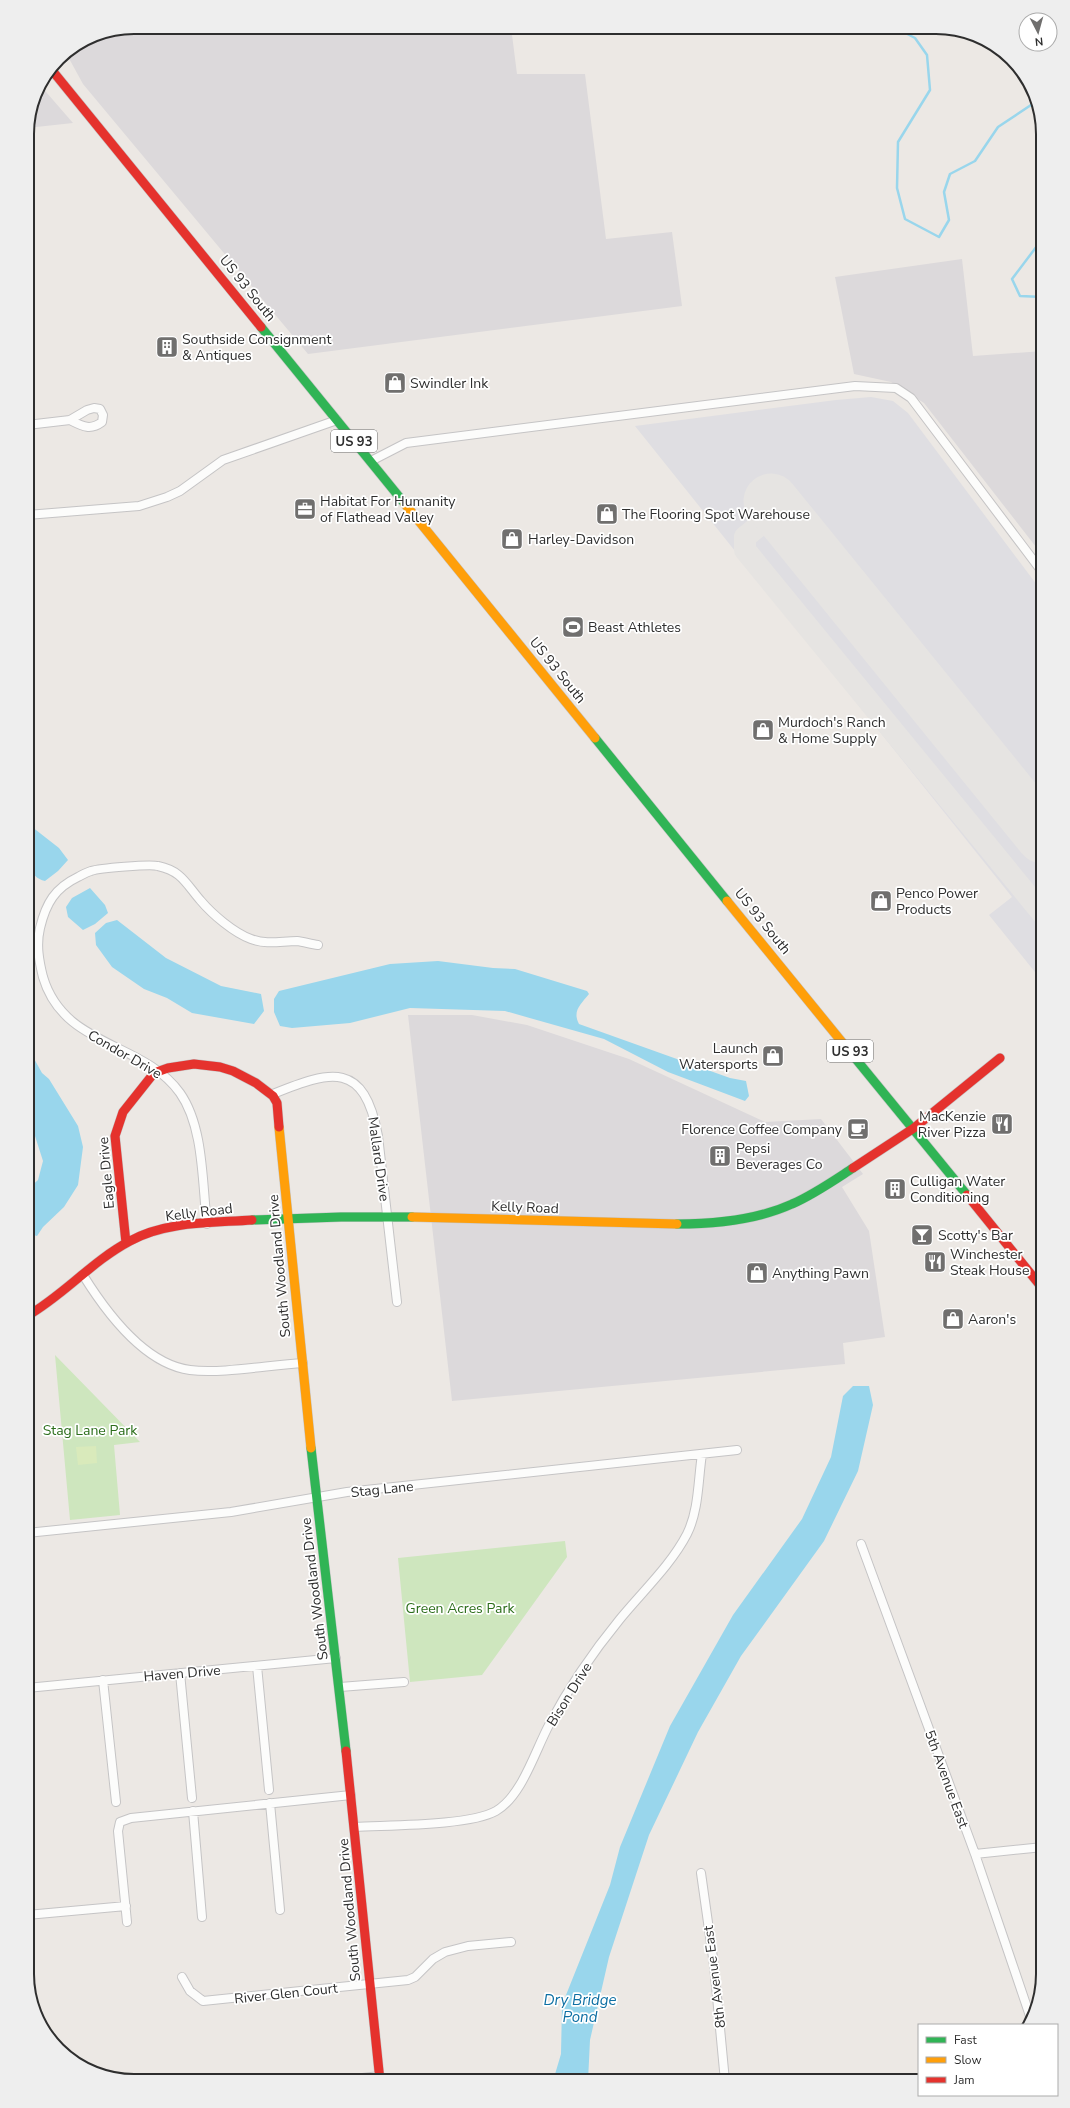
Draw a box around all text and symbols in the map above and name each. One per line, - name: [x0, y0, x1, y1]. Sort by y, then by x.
- north arrow: [1018, 12, 1058, 52]
- text: N: [1034, 34, 1044, 49]
- street label: US 93 South: [215, 251, 280, 325]
- place label: Southside Consignment & Antiques: [182, 330, 331, 365]
- building icon: Southside Consignment & Antiques: [154, 334, 180, 360]
- shop icon: Swindler Ink: [382, 370, 408, 396]
- place label: Swindler Ink: [410, 374, 489, 393]
- road number: US 93: [331, 430, 377, 452]
- place label: Habitat For Humanity of Flathead Valley: [320, 492, 456, 527]
- office icon: Habitat For Humanity of Flathead Valley: [292, 496, 318, 522]
- shop icon: The Flooring Spot Warehouse: [594, 501, 620, 527]
- place label: The Flooring Spot Warehouse: [622, 505, 810, 524]
- shop icon: Harley-Davidson: [499, 526, 525, 552]
- place label: Harley-Davidson: [528, 530, 634, 549]
- sports icon: Beast Athletes: [560, 614, 586, 640]
- place label: Beast Athletes: [588, 618, 681, 637]
- street label: US 93 South: [525, 633, 590, 707]
- place label: Murdoch's Ranch & Home Supply: [778, 713, 886, 748]
- shop icon: Murdoch's Ranch & Home Supply: [750, 717, 776, 743]
- street label: US 93 South: [730, 884, 795, 958]
- place label: Penco Power Products: [896, 884, 978, 919]
- shop icon: Penco Power Products: [868, 888, 894, 914]
- street label: Condor Drive: [84, 1026, 165, 1083]
- place label: Launch Watersports: [679, 1039, 758, 1074]
- road number: US 93: [827, 1040, 873, 1062]
- shop icon: Launch Watersports: [760, 1043, 786, 1069]
- place label: MacKenzie River Pizza: [918, 1107, 986, 1142]
- restaurant icon: MacKenzie River Pizza: [989, 1111, 1015, 1137]
- street label: Mallard Drive: [363, 1116, 394, 1202]
- cafe icon: Florence Coffee Company: [845, 1116, 871, 1142]
- place label: Florence Coffee Company: [681, 1120, 843, 1139]
- street label: Eagle Drive: [94, 1136, 119, 1210]
- place label: Pepsi Beverages Co: [736, 1139, 823, 1174]
- building icon: Pepsi Beverages Co: [707, 1143, 733, 1169]
- place label: Culligan Water Conditioning: [910, 1172, 1005, 1207]
- building icon: Culligan Water Conditioning: [882, 1176, 908, 1202]
- street label: South Woodland Drive: [264, 1194, 295, 1338]
- street label: Kelly Road: [491, 1197, 559, 1218]
- street label: Kelly Road: [164, 1199, 234, 1226]
- bar icon: Scotty's Bar: [909, 1222, 935, 1248]
- place label: Scotty's Bar: [938, 1226, 1013, 1245]
- place label: Winchester Steak House: [950, 1245, 1029, 1280]
- restaurant icon: Winchester Steak House: [922, 1249, 948, 1275]
- shop icon: Anything Pawn: [744, 1260, 770, 1286]
- place label: Anything Pawn: [772, 1264, 869, 1283]
- shop icon: Aaron's: [940, 1306, 966, 1332]
- place label: Aaron's: [968, 1310, 1016, 1329]
- park label: Stag Lane Park: [43, 1421, 138, 1440]
- street label: Stag Lane: [350, 1477, 414, 1502]
- street label: South Woodland Drive: [296, 1517, 333, 1661]
- park label: Green Acres Park: [406, 1599, 515, 1618]
- street label: Bison Drive: [542, 1659, 597, 1730]
- street label: Haven Drive: [143, 1661, 221, 1686]
- street label: 5th Avenue East: [920, 1727, 973, 1831]
- street label: South Woodland Drive: [334, 1838, 365, 1982]
- street label: 8th Avenue East: [699, 1925, 730, 2029]
- street label: River Glen Court: [233, 1979, 339, 2008]
- water label: Dry Bridge Pond: [543, 1990, 617, 2027]
- legend: [918, 2024, 1058, 2096]
- text: Fast: [954, 2032, 977, 2048]
- text: Slow: [954, 2052, 982, 2068]
- text: Jam: [953, 2072, 975, 2088]

